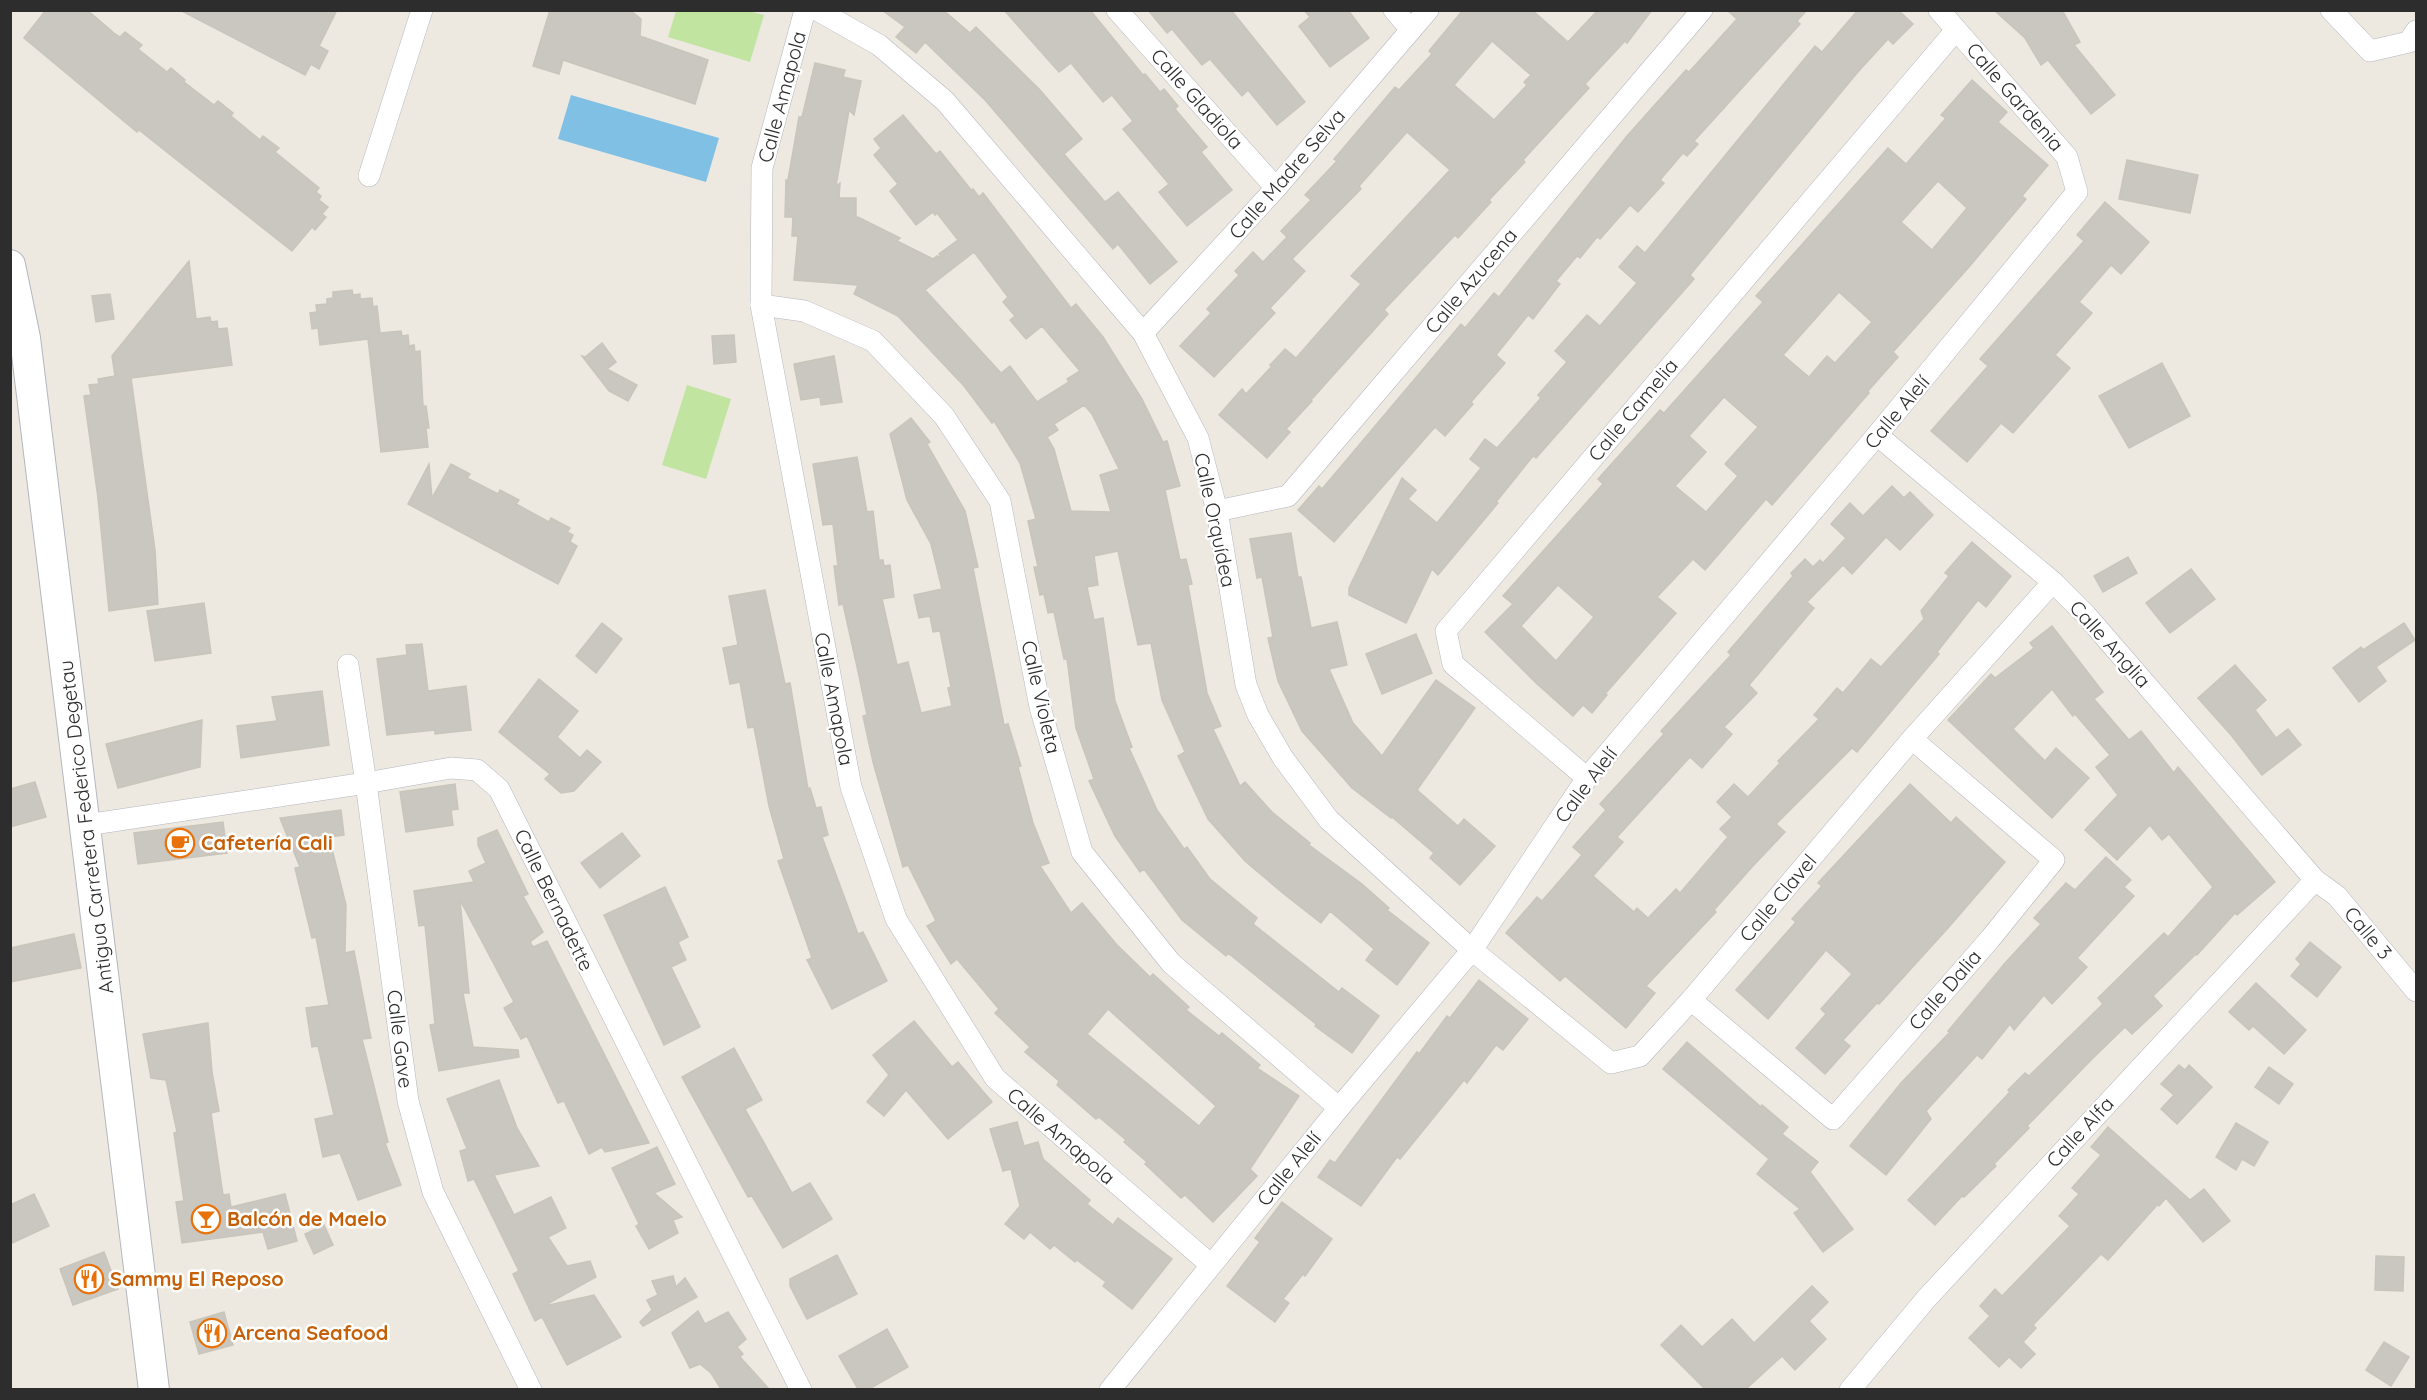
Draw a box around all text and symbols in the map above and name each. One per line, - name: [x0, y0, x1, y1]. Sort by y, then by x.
- street label: Calle Amapola: [752, 28, 811, 165]
- street label: Calle Gardenia: [1961, 37, 2069, 156]
- street label: Calle Gladiola: [1146, 43, 1249, 154]
- street label: Calle Madre Selva: [1223, 103, 1350, 244]
- street label: Calle Azucena: [1419, 223, 1522, 339]
- street label: Calle Camelia: [1582, 353, 1683, 466]
- street label: Calle Alelí: [1859, 369, 1935, 454]
- street label: Calle Orquídea: [1189, 450, 1242, 589]
- street label: Calle Anglia: [2065, 595, 2156, 693]
- street label: Calle Amapola: [809, 630, 860, 768]
- street label: Calle Violeta: [1016, 638, 1067, 756]
- street label: Antigua Carretera Federico Degetau: [53, 659, 118, 995]
- street label: Calle Alelí: [1549, 741, 1623, 828]
- street label: Calle Bernadette: [509, 825, 600, 975]
- cafe icon: Cafetería Cali: [164, 827, 196, 859]
- place label: Cafetería Cali: [201, 830, 333, 855]
- street label: Calle Clavel: [1734, 849, 1822, 947]
- street label: Calle 3: [2339, 901, 2398, 964]
- street label: Calle Dalia: [1903, 944, 1986, 1035]
- street label: Calle Gave: [382, 988, 419, 1089]
- street label: Calle Amapola: [1002, 1082, 1121, 1189]
- street label: Calle Alfa: [2041, 1091, 2119, 1172]
- street label: Calle Alelí: [1251, 1126, 1327, 1211]
- bar icon: Balcón de Maelo: [190, 1203, 222, 1235]
- place label: Balcón de Maelo: [227, 1206, 387, 1231]
- restaurant icon: Sammy El Reposo: [73, 1263, 105, 1295]
- place label: Sammy El Reposo: [110, 1266, 284, 1291]
- restaurant icon: Arcena Seafood: [196, 1317, 228, 1349]
- place label: Arcena Seafood: [233, 1320, 388, 1345]

